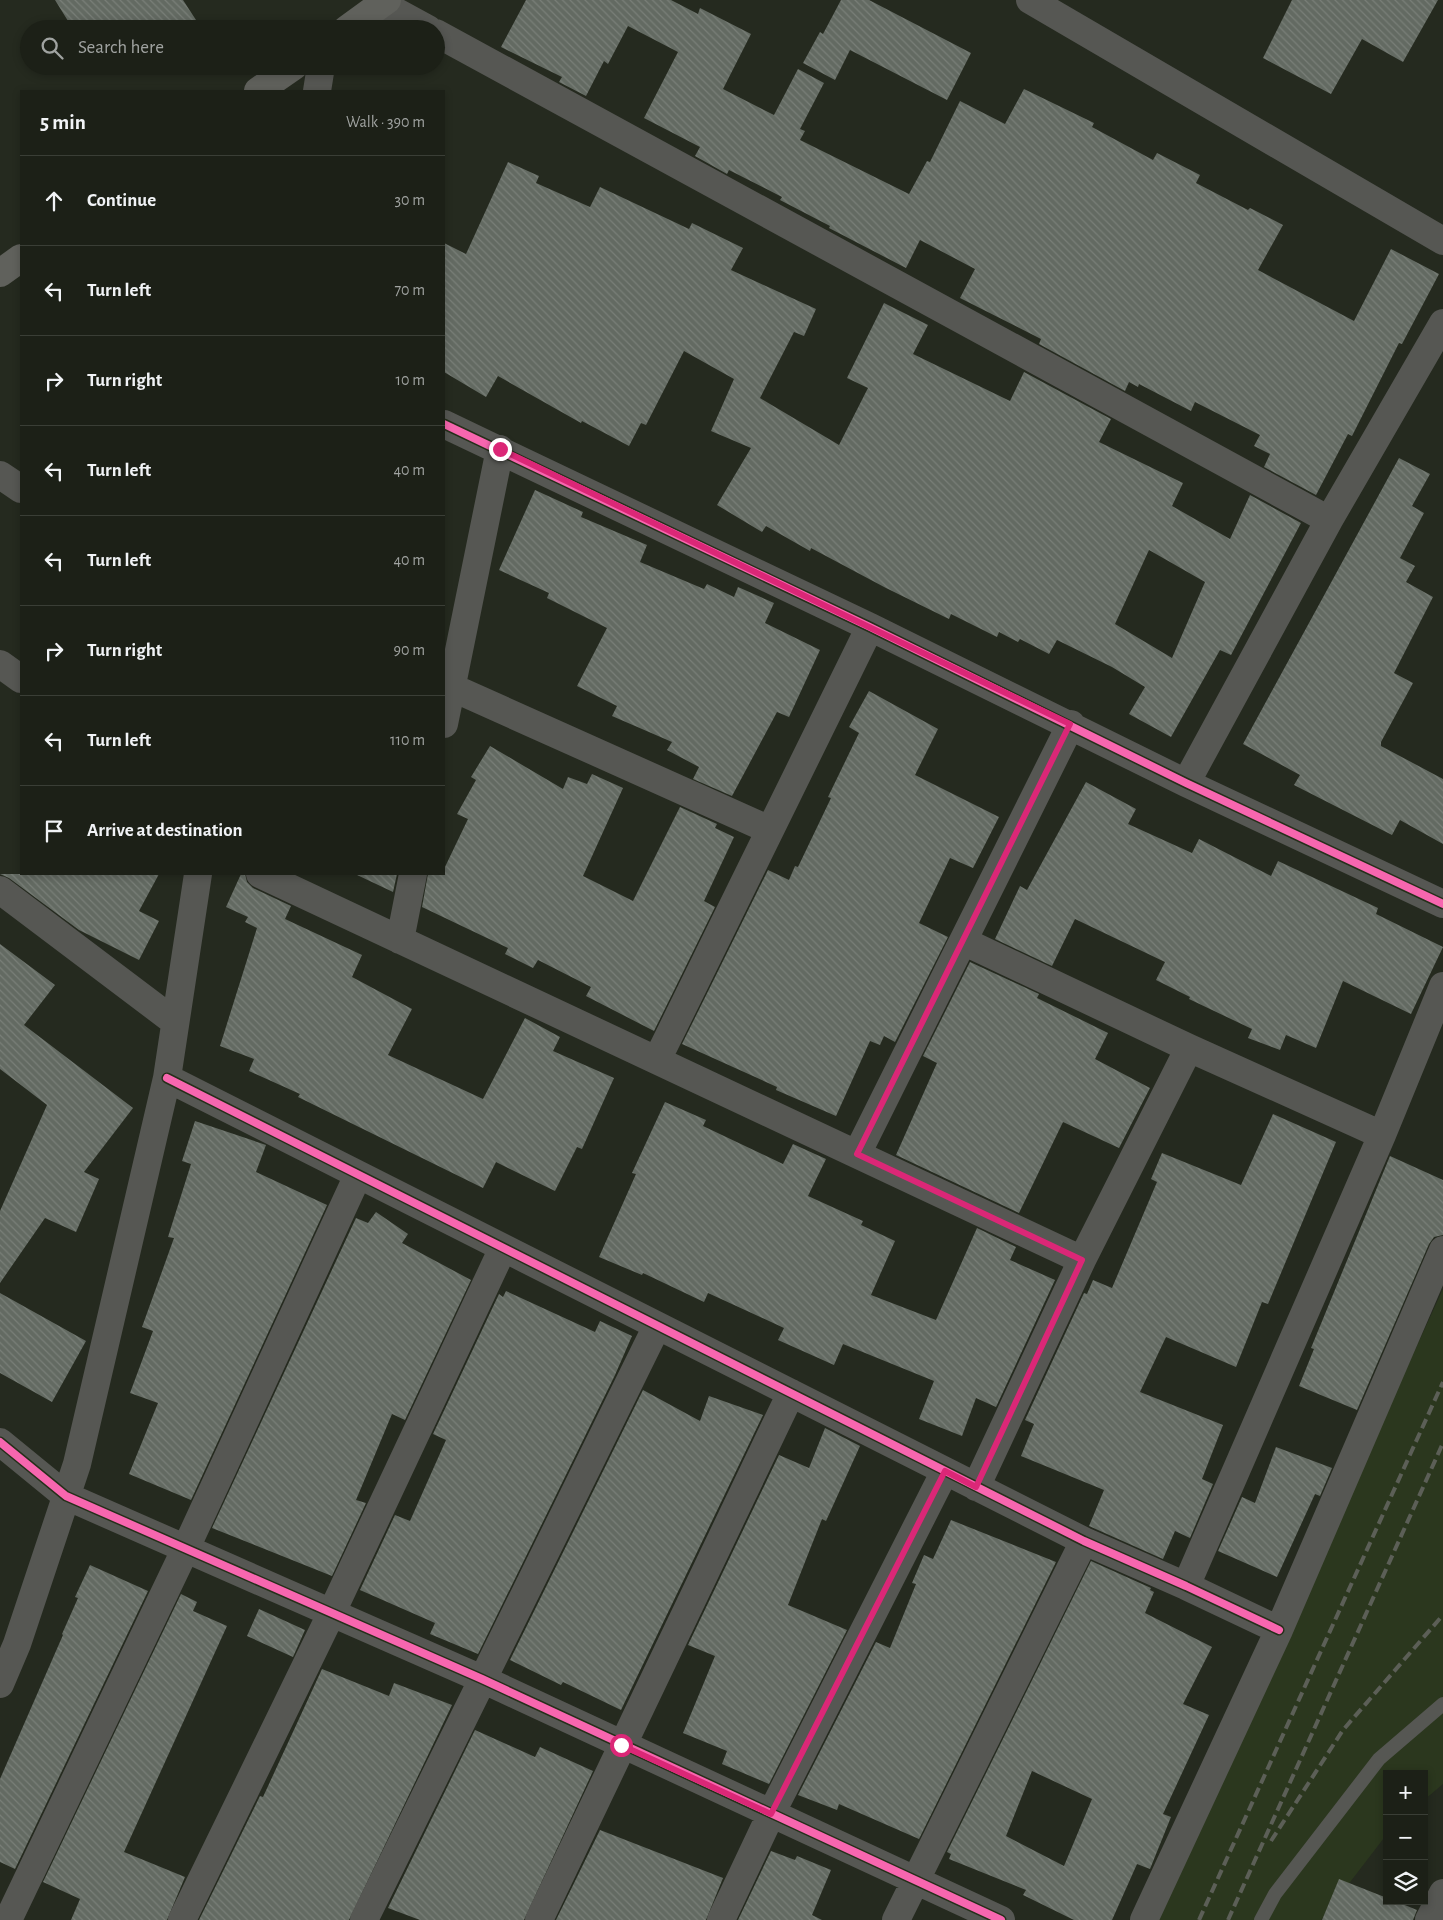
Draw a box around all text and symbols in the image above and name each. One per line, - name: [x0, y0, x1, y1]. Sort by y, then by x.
- search box: [20, 20, 445, 75]
- icon: search: [38, 34, 66, 62]
- text: Search here: [78, 38, 164, 57]
- text: 5 min: [40, 112, 86, 133]
- text: Walk · 390 m: [346, 114, 425, 130]
- icon: ahead: [40, 187, 68, 215]
- text: Continue: [87, 191, 156, 210]
- text: 30 m: [395, 192, 425, 208]
- icon: left: [40, 277, 68, 305]
- text: Turn left: [87, 281, 151, 300]
- text: 70 m: [394, 282, 425, 298]
- icon: right: [40, 367, 68, 395]
- text: Turn right: [87, 371, 162, 390]
- text: 10 m: [396, 372, 425, 388]
- route end: [489, 438, 512, 461]
- icon: left: [40, 457, 68, 485]
- text: Turn left: [87, 461, 151, 480]
- text: 40 m: [393, 462, 425, 478]
- icon: left: [40, 547, 68, 575]
- text: Turn left: [87, 551, 151, 570]
- text: 40 m: [393, 552, 425, 568]
- icon: right: [40, 637, 68, 665]
- text: Turn right: [87, 641, 162, 660]
- text: 90 m: [394, 642, 425, 658]
- icon: left: [40, 727, 68, 755]
- text: Turn left: [87, 731, 151, 750]
- text: 110 m: [390, 732, 425, 748]
- icon: arrive: [40, 817, 68, 845]
- text: Arrive at destination: [87, 821, 243, 840]
- route start: [610, 1734, 633, 1757]
- map controls: [1383, 1770, 1428, 1905]
- button: +: [1383, 1770, 1428, 1815]
- button: −: [1383, 1815, 1428, 1860]
- button: layers: [1383, 1860, 1428, 1905]

